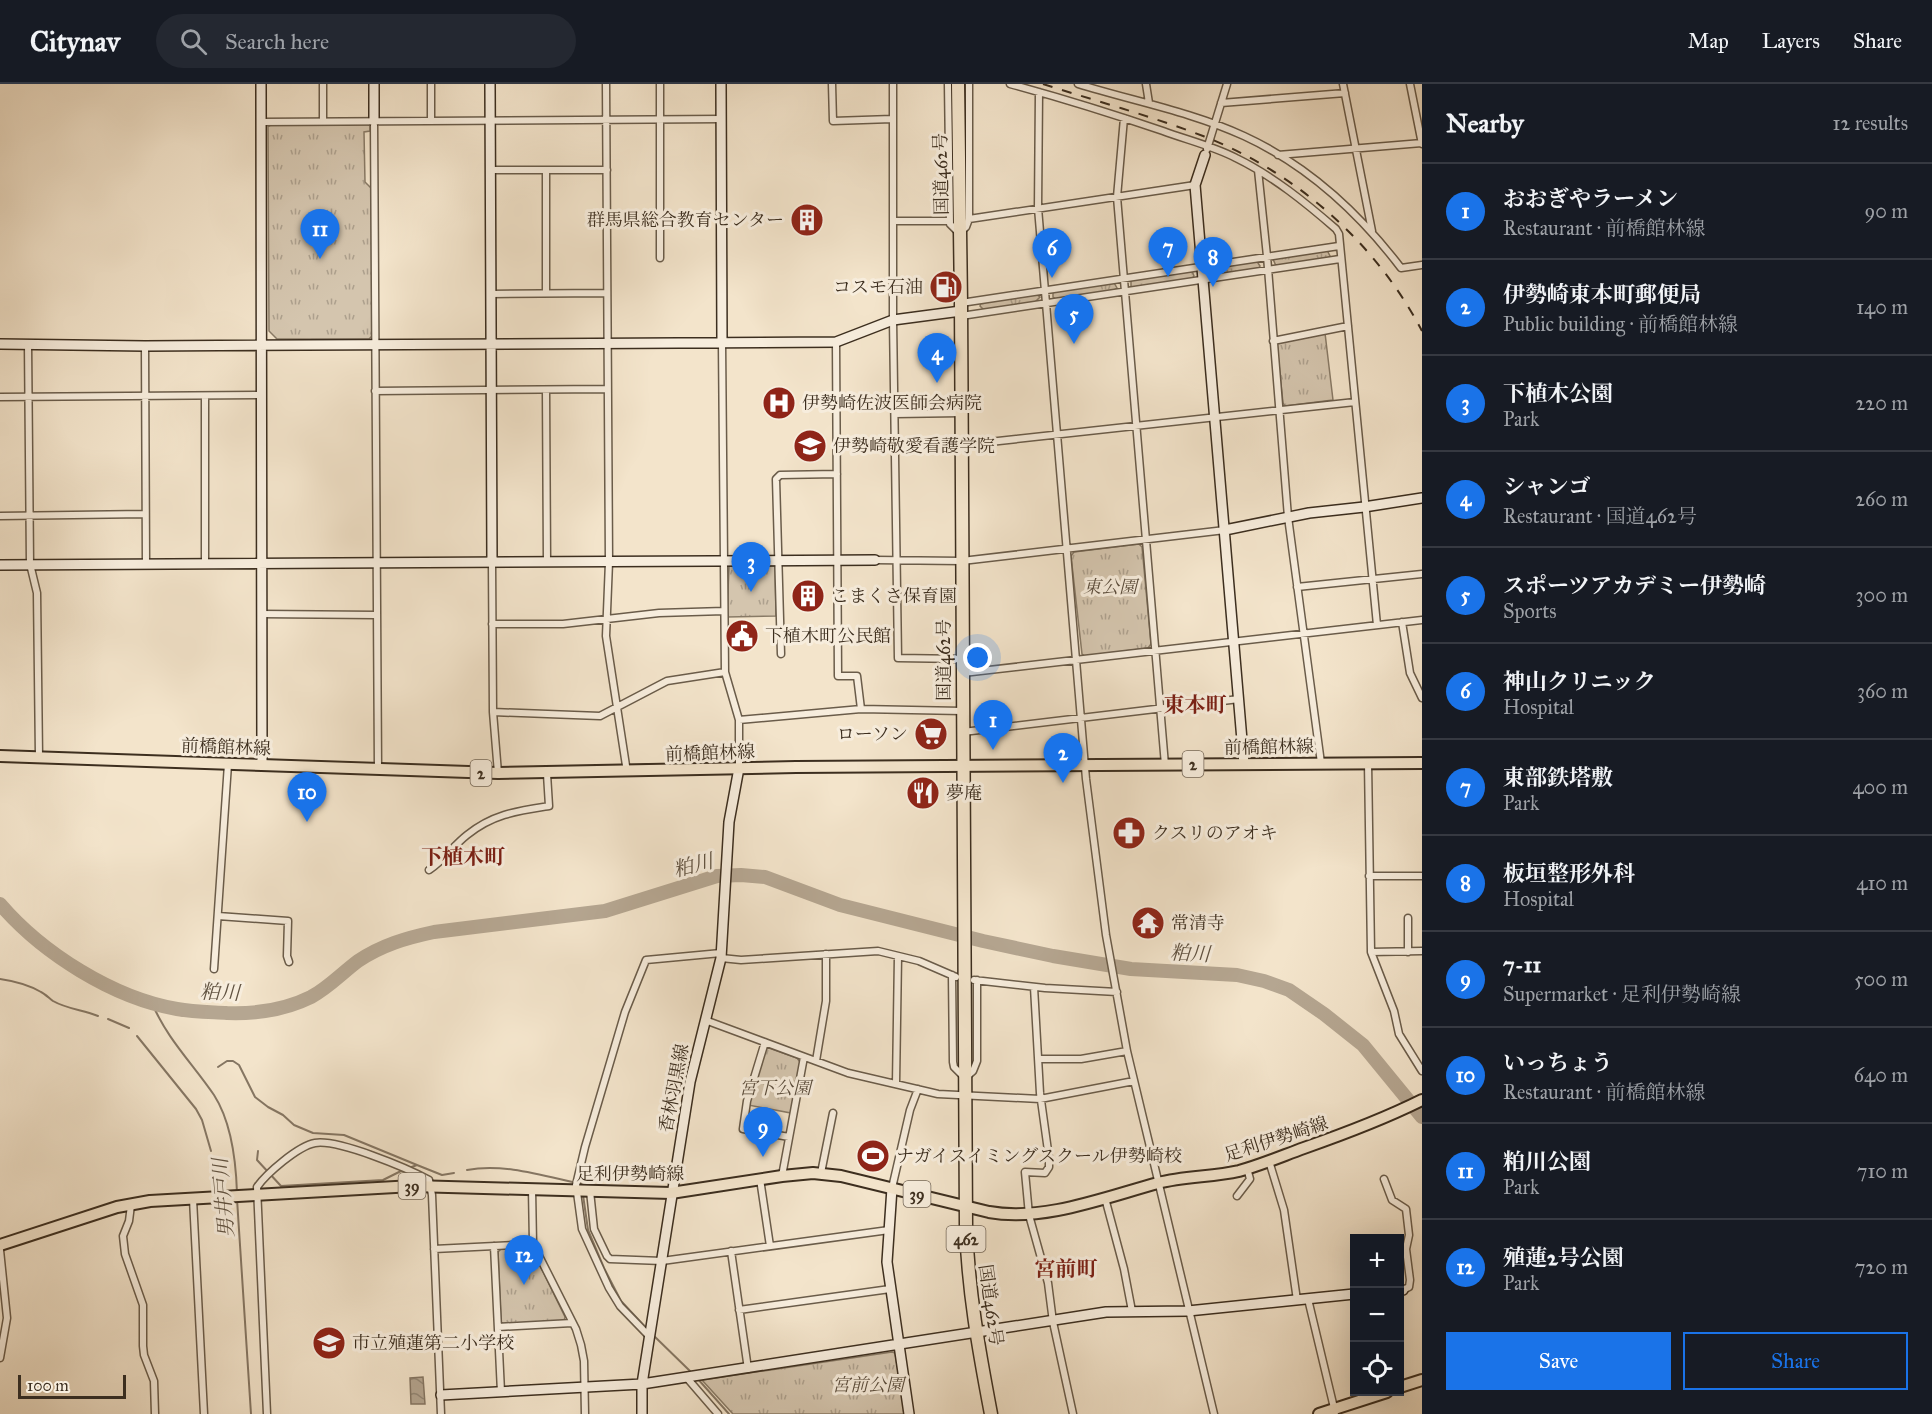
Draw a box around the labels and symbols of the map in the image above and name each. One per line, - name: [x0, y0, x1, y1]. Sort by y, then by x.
- street label: 国道462号: [929, 133, 953, 215]
- building icon: 群馬県総合教育センター: [789, 202, 825, 238]
- place label: 群馬県総合教育センター: [587, 209, 784, 231]
- pin: 11: [300, 210, 340, 259]
- pin: 6: [1032, 228, 1072, 278]
- pin: 7: [1148, 228, 1188, 277]
- pin: 8: [1194, 238, 1232, 287]
- fuel station icon: コスモ石油: [928, 269, 964, 305]
- place label: コスモ石油: [833, 276, 923, 298]
- pin: 5: [1054, 294, 1094, 344]
- pin: 4: [918, 334, 956, 383]
- hospital icon: 伊勢崎佐波医師会病院: [761, 385, 797, 421]
- place label: 伊勢崎佐波医師会病院: [802, 392, 982, 414]
- school or university icon: 伊勢崎敬愛看護学院: [792, 428, 828, 464]
- place label: 伊勢崎敬愛看護学院: [833, 435, 995, 457]
- pin: 3: [732, 542, 771, 592]
- park label: 東公園: [1083, 576, 1140, 598]
- building icon: こまくさ保育園: [790, 578, 826, 614]
- place label: こまくさ保育園: [831, 585, 957, 607]
- public building icon: 下植木町公民館: [724, 618, 760, 654]
- street label: 国道462号: [933, 619, 955, 701]
- place label: 下植木町公民館: [765, 625, 891, 647]
- your location: [963, 643, 992, 672]
- district label: 東本町: [1164, 692, 1227, 718]
- pin: 1: [974, 700, 1012, 750]
- supermarket icon: ローソン: [913, 716, 949, 752]
- place label: ローソン: [837, 723, 908, 745]
- street label: 前橋館林線: [181, 734, 271, 760]
- pin: 2: [1044, 734, 1082, 783]
- street label: 前橋館林線: [1224, 735, 1314, 759]
- street label: 前橋館林線: [665, 740, 755, 766]
- road number: 2: [1182, 751, 1204, 777]
- road number: 2: [470, 760, 492, 786]
- pin: 10: [288, 772, 326, 822]
- restaurant icon: 夢庵: [905, 775, 941, 811]
- place label: 夢庵: [946, 782, 982, 804]
- pharmacy icon: クスリのアオキ: [1111, 815, 1147, 851]
- place label: クスリのアオキ: [1152, 822, 1278, 844]
- district label: 下植木町: [421, 844, 505, 870]
- water label: 粕川: [671, 848, 717, 881]
- temple icon: 常清寺: [1130, 905, 1166, 941]
- place label: 常清寺: [1171, 912, 1225, 934]
- water label: 粕川: [1169, 940, 1213, 966]
- water label: 粕川: [200, 979, 242, 1005]
- street label: 香林羽黒線: [655, 1042, 693, 1134]
- park label: 宮下公園: [739, 1077, 814, 1099]
- pin: 9: [744, 1108, 783, 1157]
- street label: 足利伊勢崎線: [1221, 1112, 1331, 1166]
- sports icon: ナガイスイミングスクール伊勢崎校: [855, 1138, 891, 1174]
- place label: ナガイスイミングスクール伊勢崎校: [896, 1145, 1182, 1167]
- water label: 男井戸川: [207, 1155, 238, 1239]
- street label: 足利伊勢崎線: [576, 1163, 684, 1185]
- road number: 39: [398, 1173, 426, 1199]
- road number: 39: [904, 1181, 930, 1207]
- road number: 462: [946, 1226, 986, 1252]
- pin: 12: [504, 1236, 544, 1285]
- district label: 宮前町: [1035, 1256, 1098, 1282]
- street label: 国道462号: [974, 1263, 1008, 1347]
- school or university icon: 市立殖蓮第二小学校: [311, 1325, 347, 1361]
- place label: 市立殖蓮第二小学校: [352, 1332, 514, 1354]
- scale bar: [18, 1372, 126, 1400]
- park label: 宮前公園: [832, 1374, 907, 1396]

